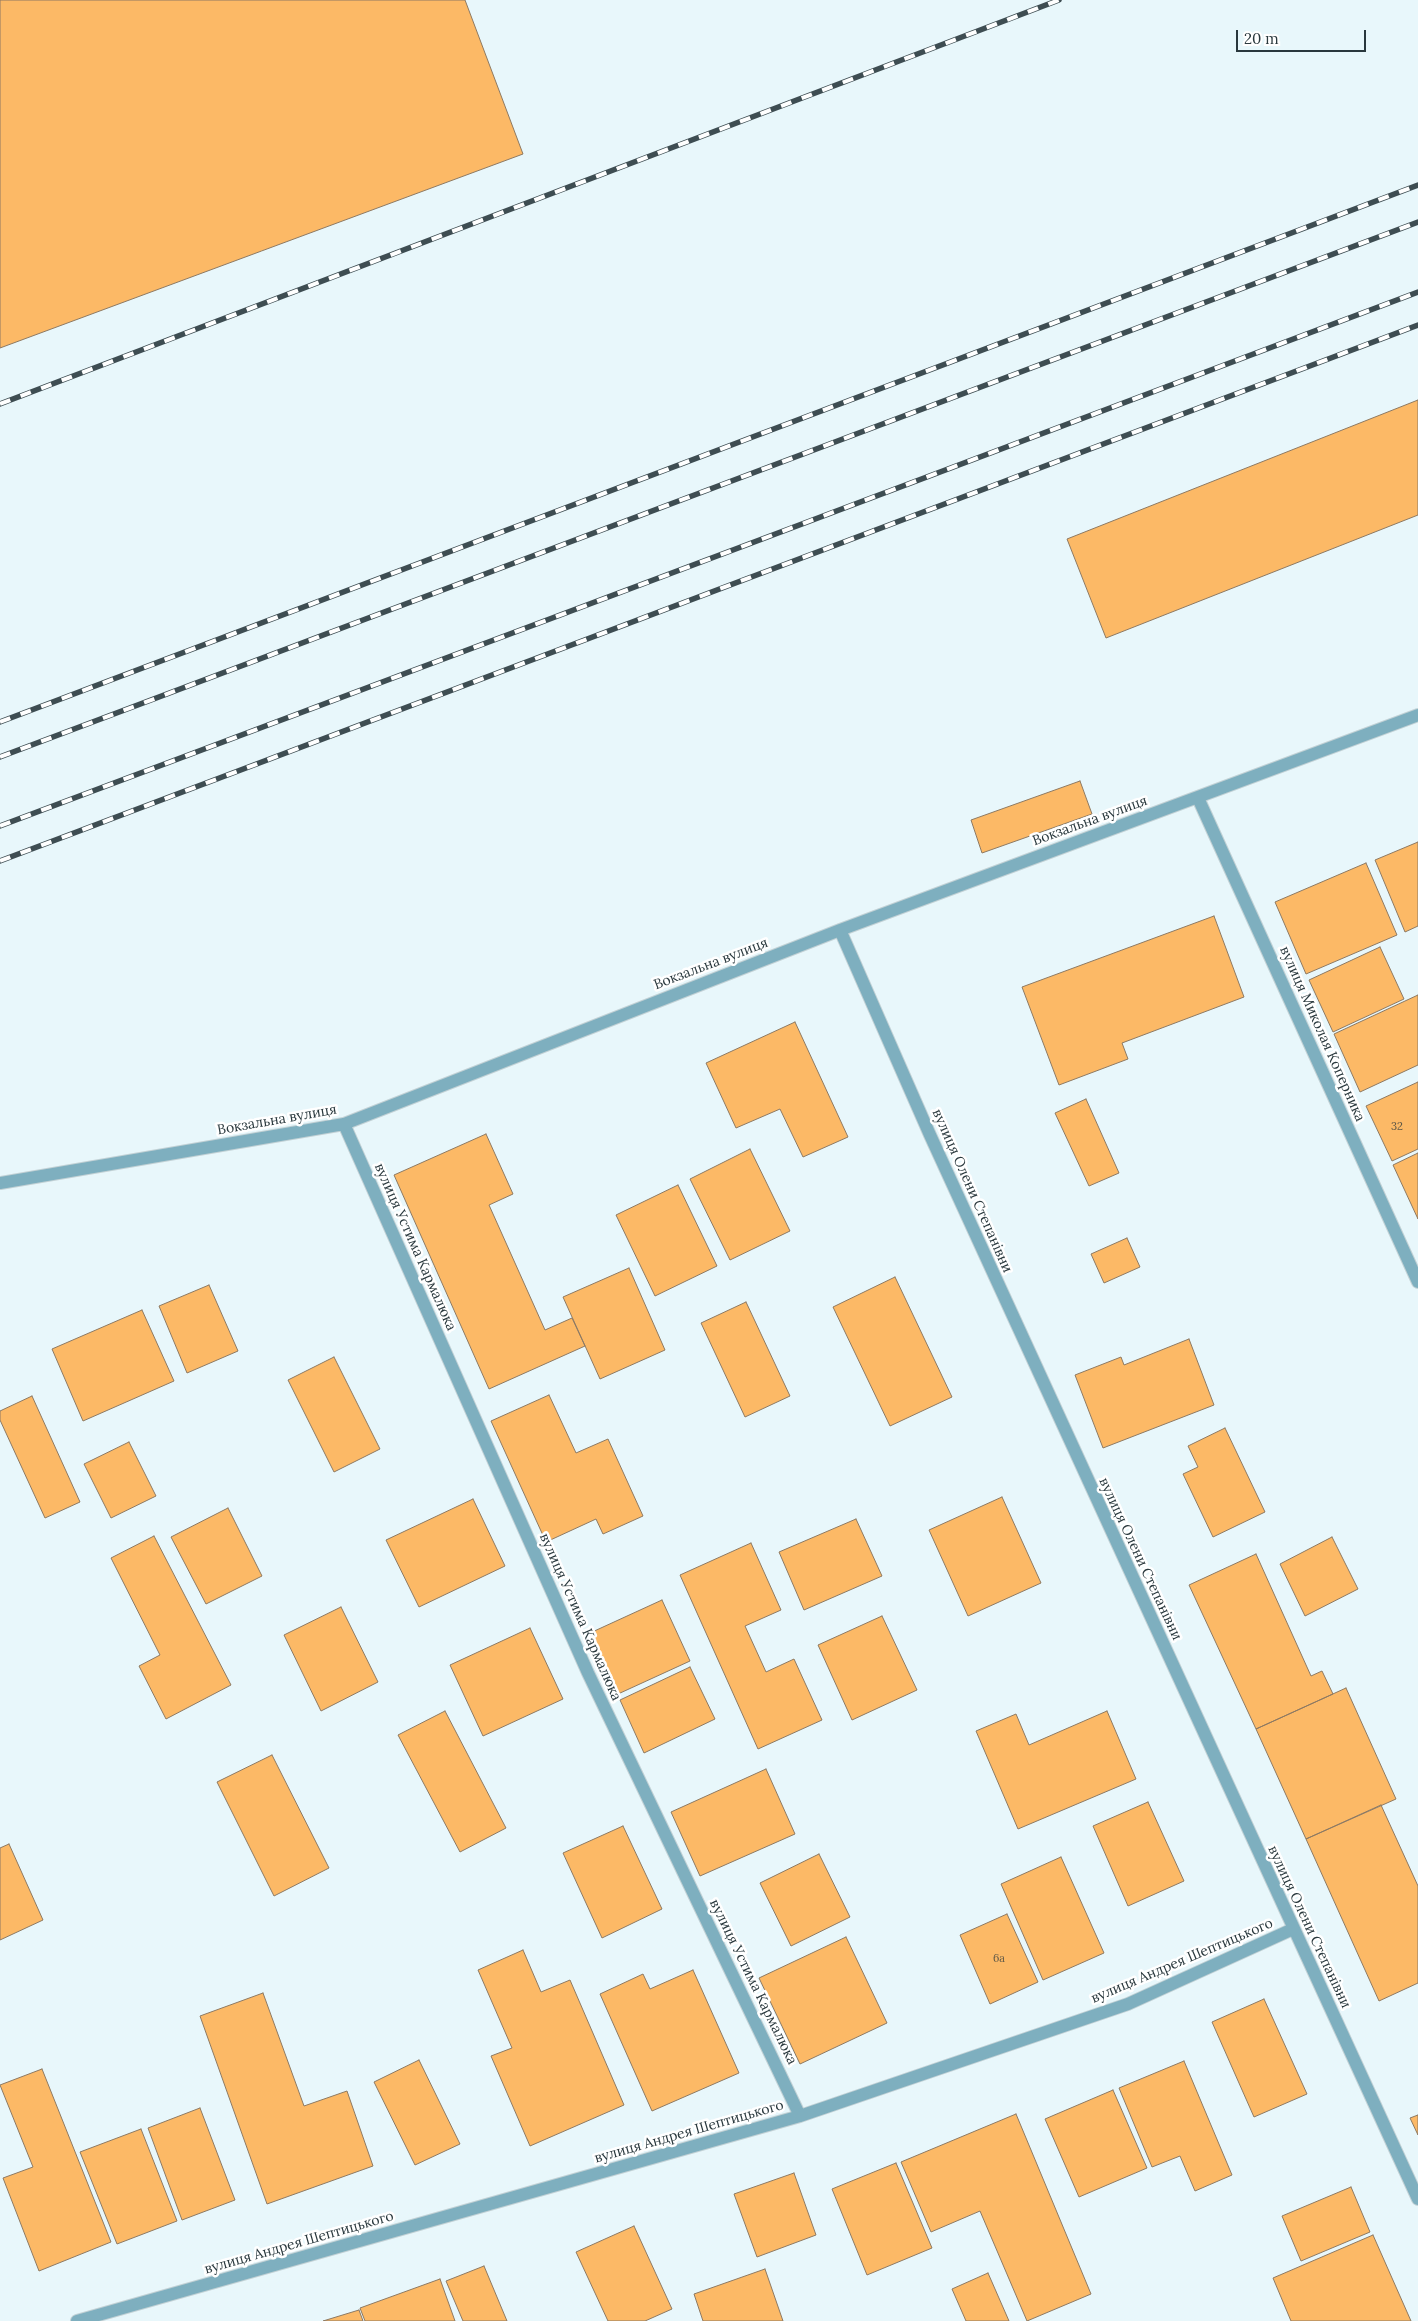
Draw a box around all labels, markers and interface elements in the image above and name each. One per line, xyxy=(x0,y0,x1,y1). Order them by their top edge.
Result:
scale bar xyxy=(1238,20,1368,52)
text: 20 m xyxy=(1244,29,1279,48)
street label: Вокзальна вулиця xyxy=(1030,792,1150,850)
street label: Вокзальна вулиця xyxy=(652,934,770,994)
street label: вулиця Миколая Коперника xyxy=(1276,944,1368,1124)
street label: Вокзальна вулиця xyxy=(216,1101,338,1139)
street label: вулиця Олени Степанівни xyxy=(928,1107,1016,1275)
house number: 32 xyxy=(1391,1120,1403,1134)
street label: вулиця Устима Кармалюка xyxy=(370,1161,460,1333)
street label: вулиця Олени Степанівни xyxy=(1095,1475,1185,1643)
street label: вулиця Устима Кармалюка xyxy=(535,1531,625,1703)
street label: вулиця Олени Степанівни xyxy=(1264,1843,1354,2011)
street label: вулиця Устима Кармалюка xyxy=(706,1897,800,2067)
street label: вулиця Андрея Шептицького xyxy=(1089,1915,1275,2007)
house number: 6а xyxy=(993,1952,1005,1966)
street label: вулиця Андрея Шептицького xyxy=(593,2097,785,2167)
street label: вулиця Андрея Шептицького xyxy=(203,2208,395,2278)

